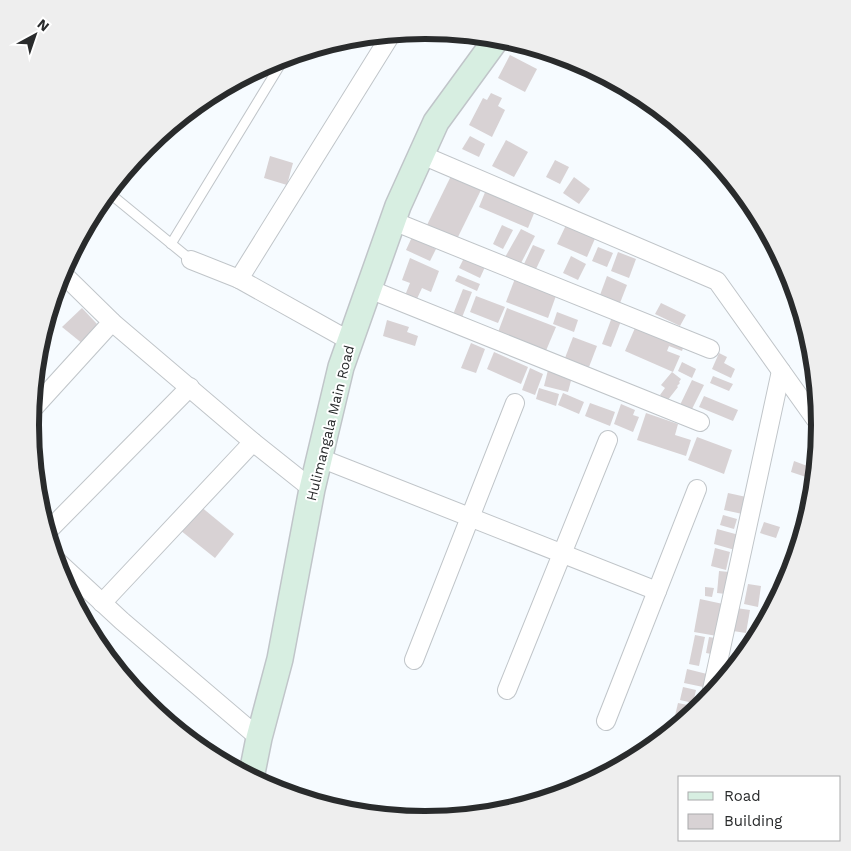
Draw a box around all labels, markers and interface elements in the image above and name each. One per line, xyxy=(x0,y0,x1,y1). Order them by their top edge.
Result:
north arrow xyxy=(10,10,60,60)
text: N xyxy=(34,16,52,35)
street label: Hulimangala Main Road xyxy=(303,343,357,503)
legend xyxy=(678,776,841,841)
text: Road xyxy=(724,787,761,805)
text: Building xyxy=(724,812,782,830)

